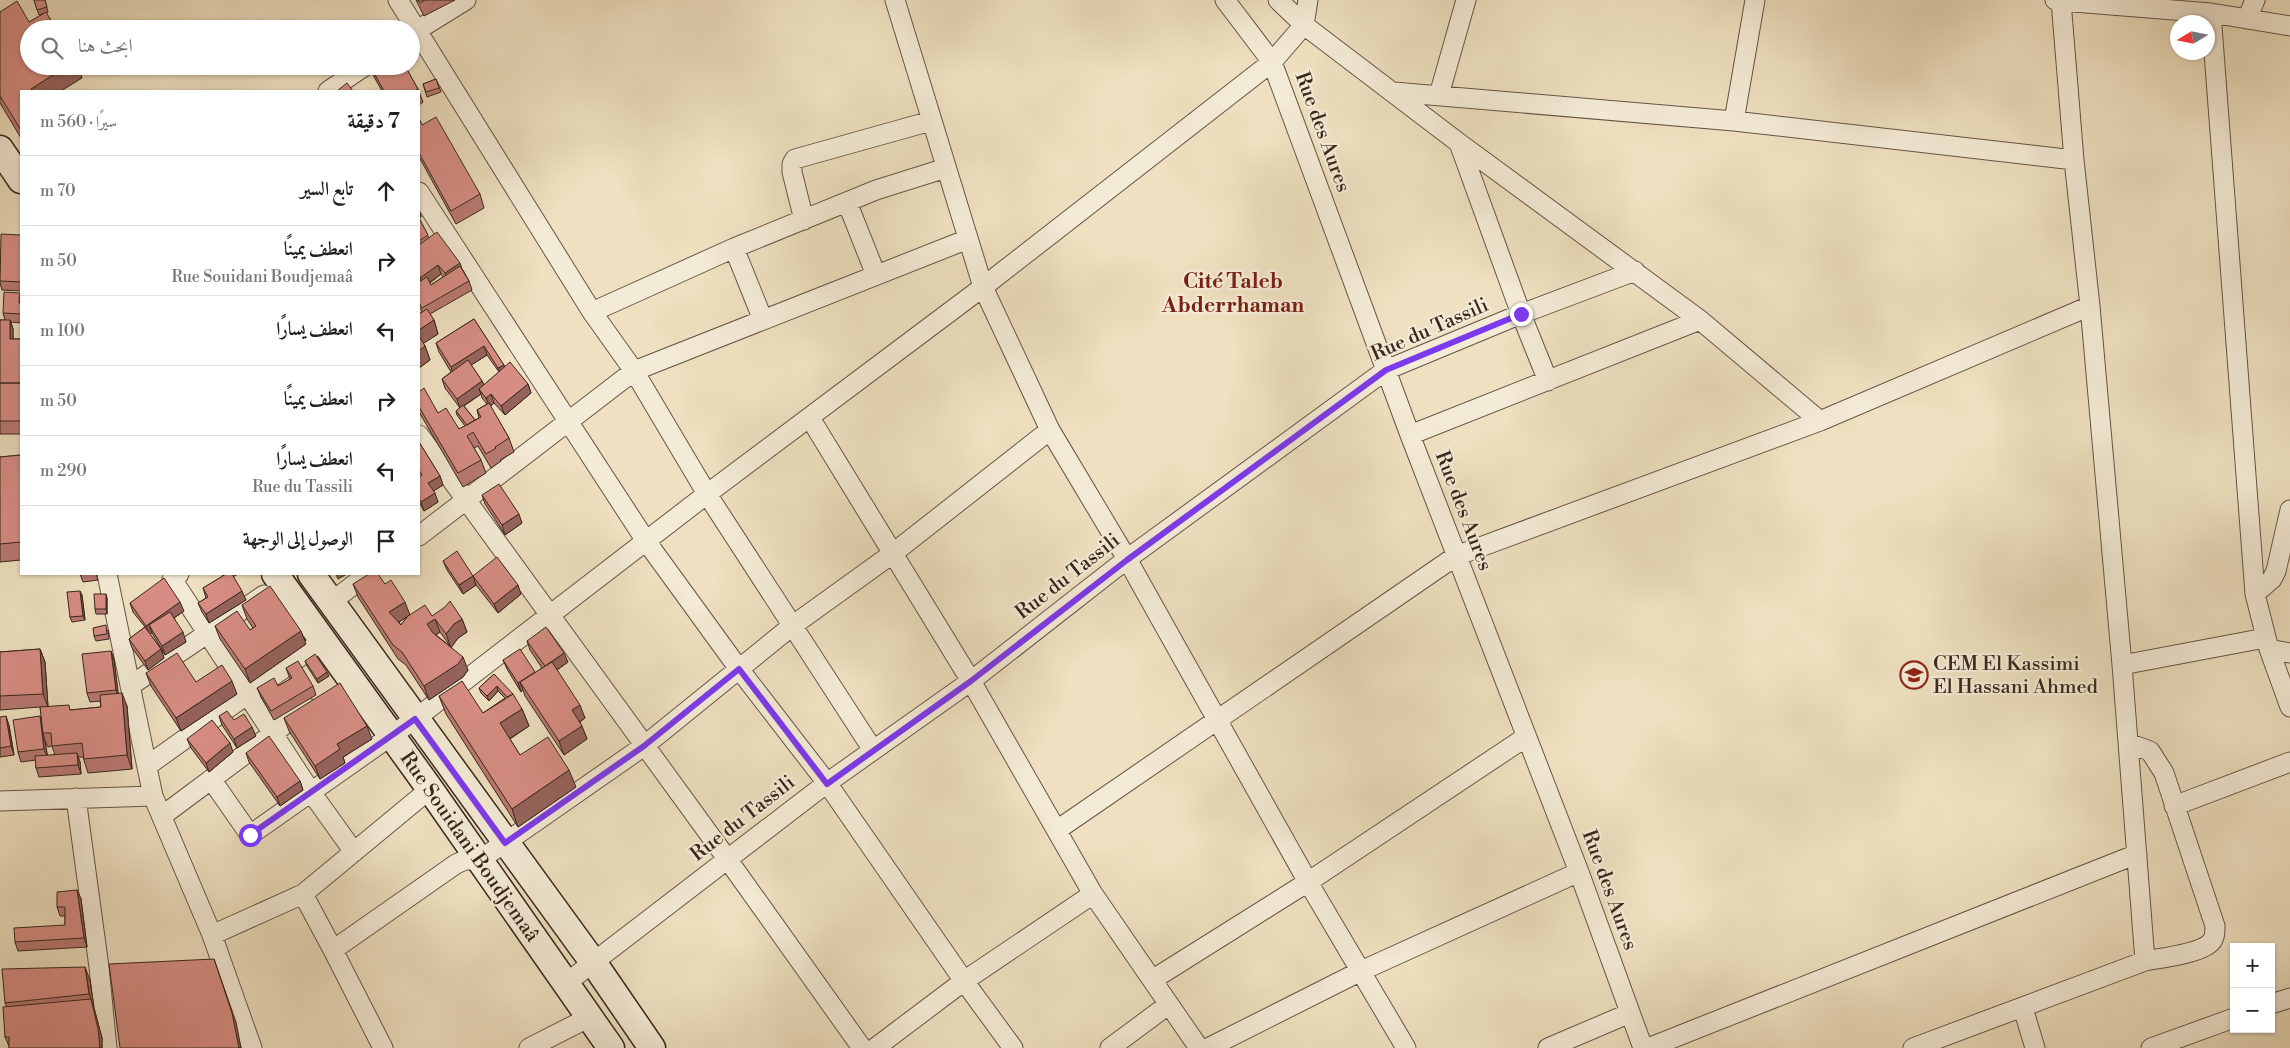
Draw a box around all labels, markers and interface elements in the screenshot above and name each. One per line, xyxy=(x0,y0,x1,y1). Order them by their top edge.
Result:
north arrow xyxy=(2170,15,2215,60)
search box xyxy=(20,20,420,75)
icon: search xyxy=(38,34,66,62)
text: ابحث هنا xyxy=(78,34,133,58)
street label: Rue des Aures xyxy=(1289,68,1355,196)
text: 7 دقيقة xyxy=(348,109,400,135)
text: سيرًا · 560 m xyxy=(40,112,117,132)
text: تابع السير xyxy=(300,177,353,201)
icon: ahead xyxy=(372,177,400,205)
text: 70 m xyxy=(40,181,76,201)
text: انعطف يمينًا xyxy=(284,237,353,261)
icon: right xyxy=(372,247,400,275)
text: 50 m xyxy=(40,251,77,271)
text: Rue Souidani Boudjemaâ xyxy=(172,267,353,287)
district label: Cité Taleb Abderrhaman xyxy=(1161,269,1304,319)
street label: Rue du Tassili xyxy=(1367,293,1493,367)
route end xyxy=(1510,303,1533,326)
text: انعطف يسارًا xyxy=(276,317,353,341)
icon: left xyxy=(372,317,400,345)
text: 100 m xyxy=(40,321,85,341)
text: انعطف يمينًا xyxy=(284,387,353,411)
icon: right xyxy=(372,387,400,415)
text: 50 m xyxy=(40,391,77,411)
text: انعطف يسارًا xyxy=(276,447,353,471)
street label: Rue des Aures xyxy=(1429,448,1497,574)
icon: left xyxy=(372,457,400,485)
text: 290 m xyxy=(40,461,87,481)
text: Rue du Tassili xyxy=(252,477,353,497)
text: الوصول إلى الوجهة xyxy=(243,527,353,551)
icon: arrive xyxy=(372,527,400,555)
street label: Rue du Tassili xyxy=(1011,528,1126,626)
place label: CEM El Kassimi El Hassani Ahmed xyxy=(1933,652,2099,700)
school or university icon: CEM El Kassimi El Hassani Ahmed xyxy=(1899,660,1929,690)
street label: Rue Souidani Boudjemaâ xyxy=(394,747,545,948)
street label: Rue du Tassili xyxy=(686,770,801,868)
route start xyxy=(239,824,262,847)
street label: Rue des Aures xyxy=(1576,826,1642,954)
map controls xyxy=(2230,943,2275,1033)
button: + xyxy=(2230,943,2275,988)
button: − xyxy=(2230,988,2275,1033)

